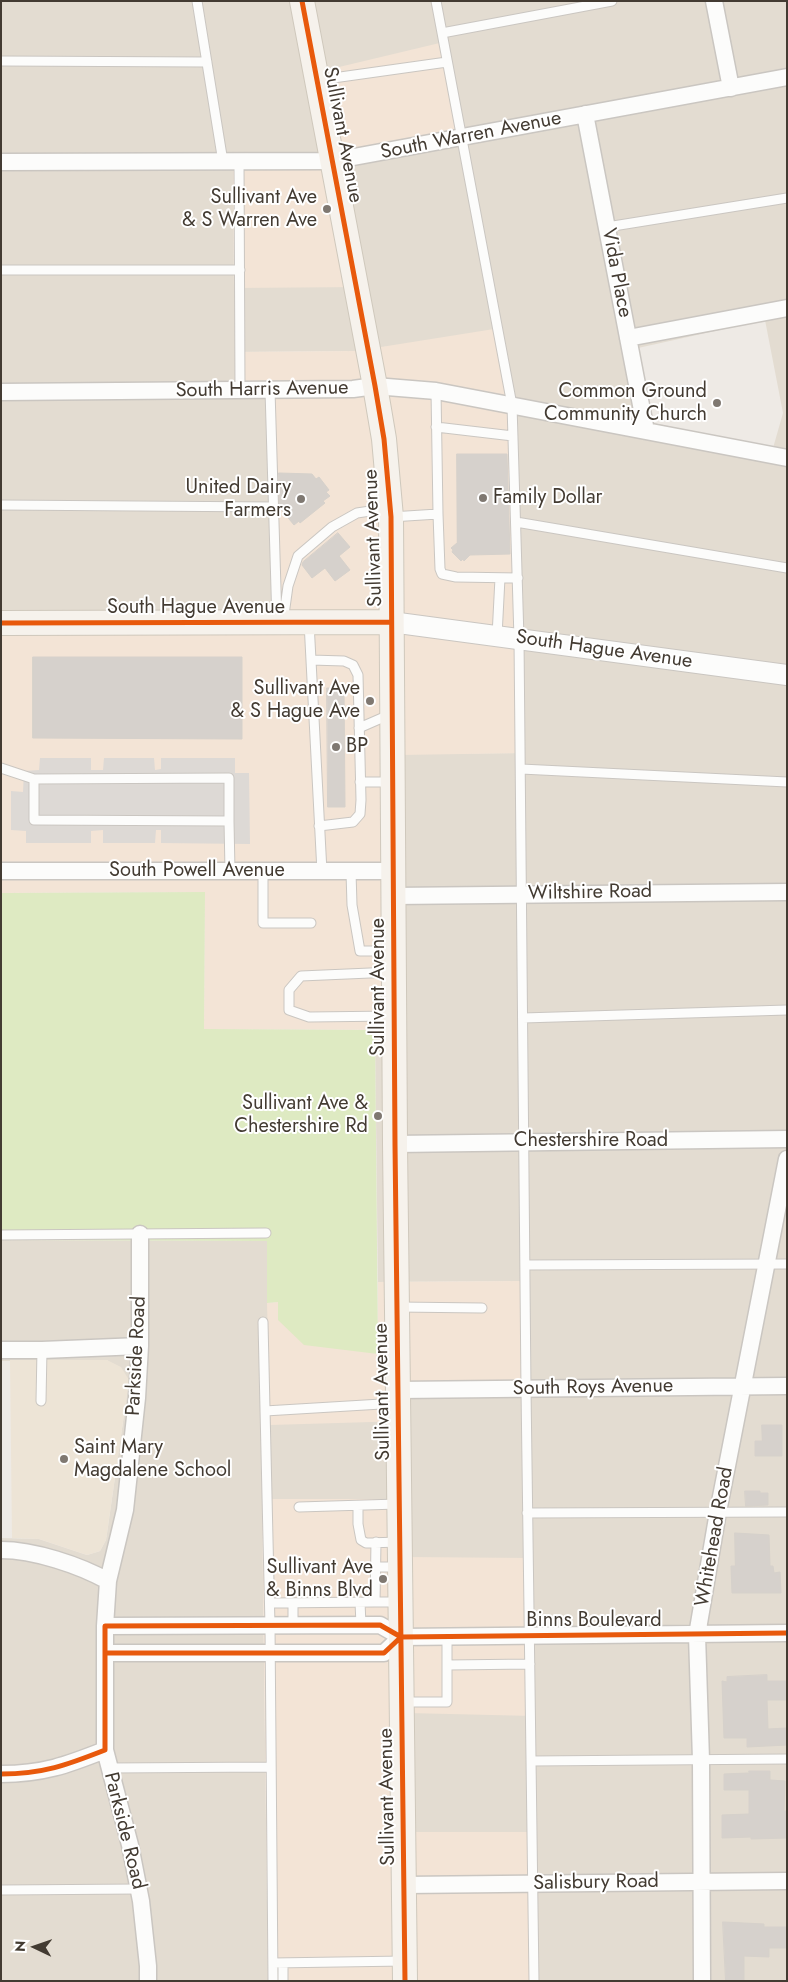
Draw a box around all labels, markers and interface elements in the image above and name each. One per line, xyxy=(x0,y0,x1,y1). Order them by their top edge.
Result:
street label: Sullivant Avenue xyxy=(317,65,367,205)
street label: South Warren Avenue xyxy=(379,107,563,165)
place label: Sullivant Ave & S Warren Ave xyxy=(182,186,317,233)
marker: Sullivant Ave & S Warren Ave xyxy=(321,203,333,215)
street label: Vida Place xyxy=(596,226,636,320)
street label: South Harris Avenue xyxy=(175,376,349,404)
place label: Common Ground Community Church xyxy=(544,380,707,427)
marker: Common Ground Community Church xyxy=(711,397,723,409)
street label: Sullivant Avenue xyxy=(360,469,388,607)
place label: United Dairy Farmers xyxy=(186,476,291,523)
place label: Family Dollar xyxy=(493,486,602,510)
marker: Family Dollar xyxy=(477,492,489,504)
marker: United Dairy Farmers xyxy=(295,493,307,505)
street label: South Hague Avenue xyxy=(107,596,285,620)
street label: South Hague Avenue xyxy=(514,626,694,674)
place label: Sullivant Ave & S Hague Ave xyxy=(230,677,360,724)
marker: Sullivant Ave & S Hague Ave xyxy=(364,695,376,707)
place label: BP xyxy=(346,735,368,759)
marker: BP xyxy=(330,741,342,753)
street label: South Powell Avenue xyxy=(109,859,285,883)
street label: Wiltshire Road xyxy=(528,880,652,906)
street label: Sullivant Avenue xyxy=(367,918,391,1056)
place label: Sullivant Ave & Chestershire Rd xyxy=(234,1092,368,1139)
marker: Sullivant Ave & Chestershire Rd xyxy=(372,1110,384,1122)
street label: Chestershire Road xyxy=(514,1129,668,1153)
street label: Parkside Road xyxy=(122,1296,152,1416)
street label: Sullivant Avenue xyxy=(370,1323,396,1461)
street label: South Roys Avenue xyxy=(512,1375,674,1401)
place label: Saint Mary Magdalene School xyxy=(74,1436,231,1483)
marker: Saint Mary Magdalene School xyxy=(58,1453,70,1465)
street label: Whitehead Road xyxy=(691,1465,739,1609)
place label: Sullivant Ave & Binns Blvd xyxy=(266,1556,373,1603)
marker: Sullivant Ave & Binns Blvd xyxy=(377,1573,389,1585)
street label: Binns Boulevard xyxy=(526,1609,662,1633)
street label: Sullivant Avenue xyxy=(375,1728,401,1866)
street label: Parkside Road xyxy=(98,1770,150,1892)
street label: Salisbury Road xyxy=(533,1870,659,1896)
north arrow xyxy=(10,1922,60,1972)
text: N xyxy=(10,1940,30,1952)

